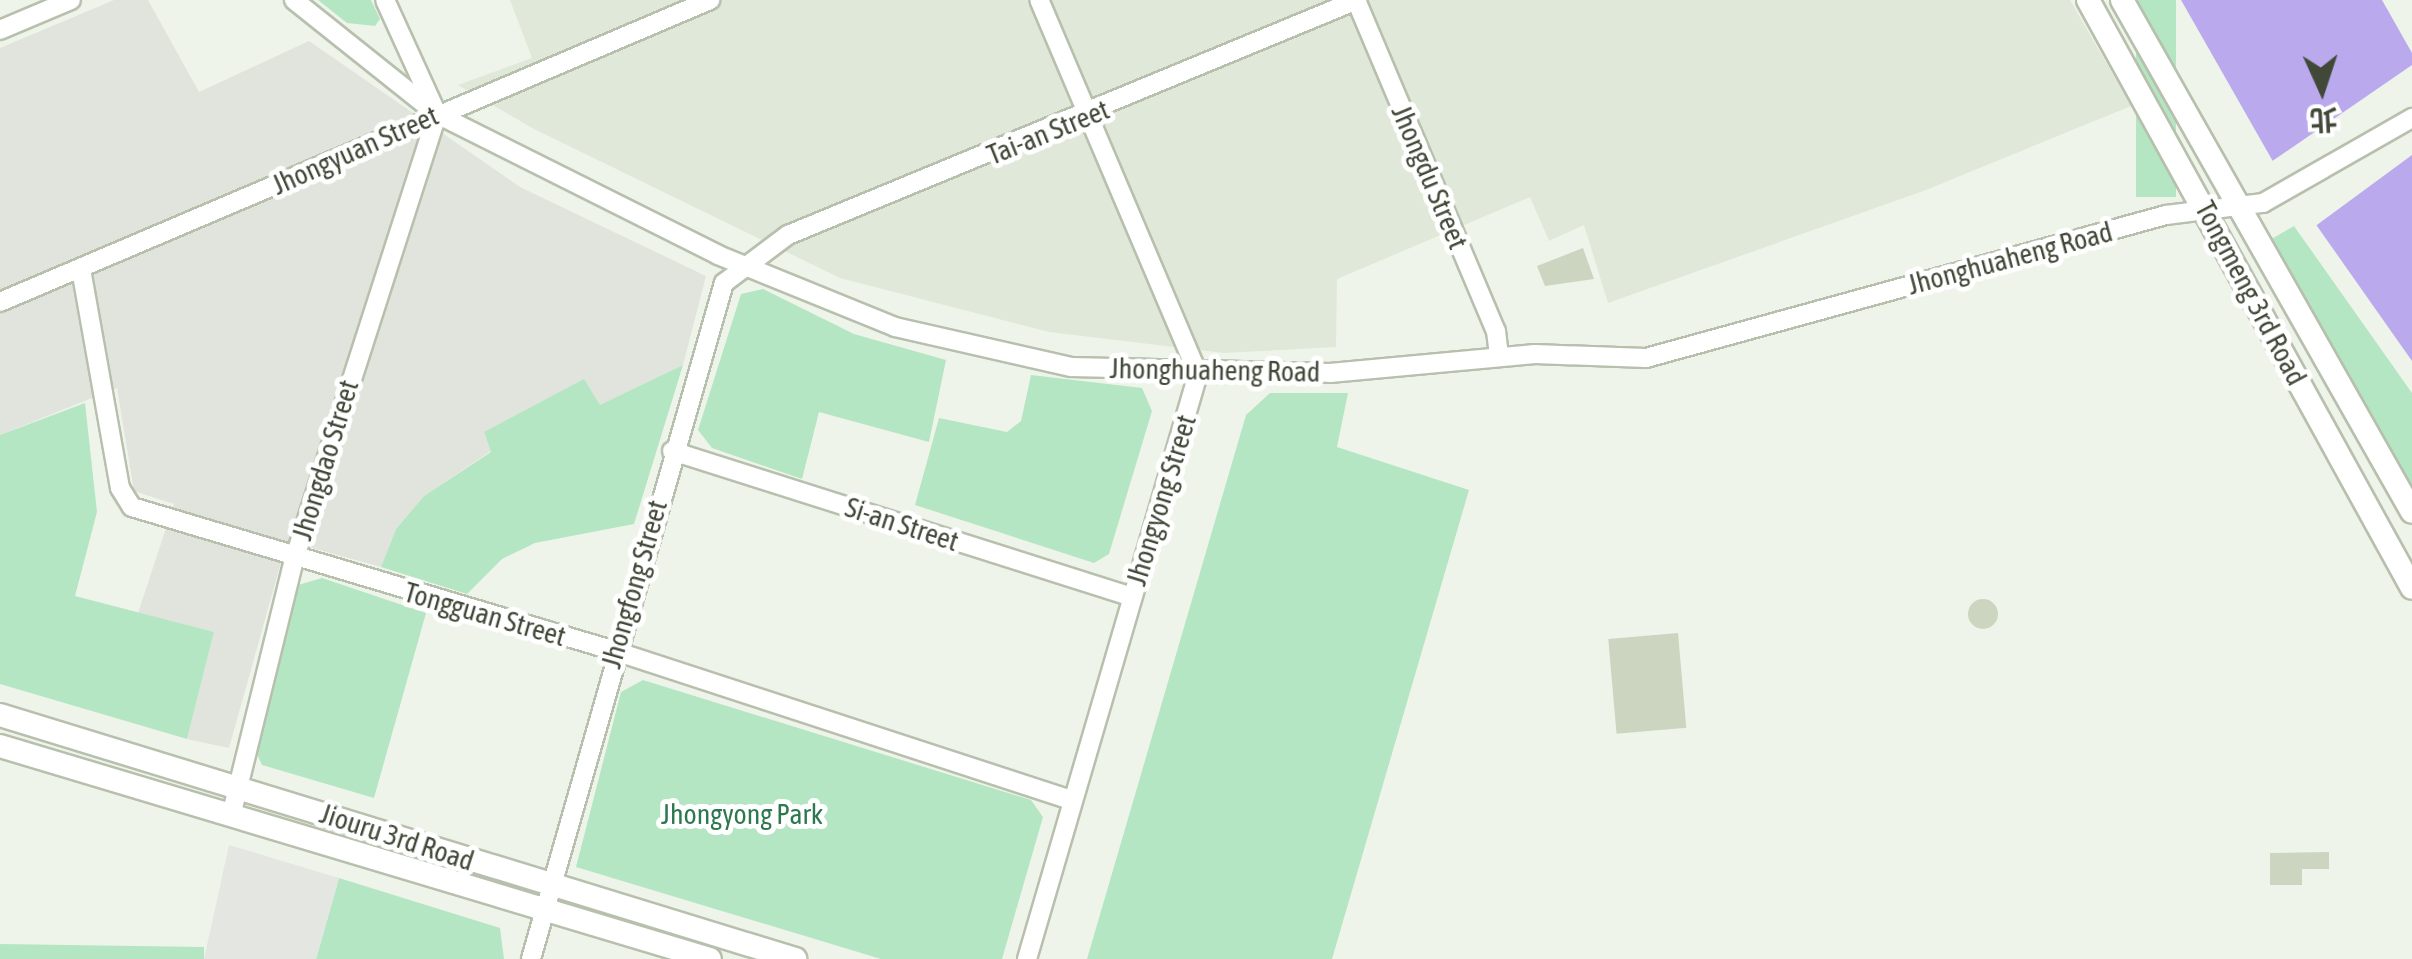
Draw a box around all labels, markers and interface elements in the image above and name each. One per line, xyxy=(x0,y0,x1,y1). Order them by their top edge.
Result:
north arrow xyxy=(2272,40,2372,140)
street label: Tai-an Street xyxy=(982,92,1114,172)
street label: Jhongyuan Street xyxy=(267,98,443,202)
street label: Jhongdu Street xyxy=(1385,100,1475,254)
text: 北 xyxy=(2309,103,2338,137)
street label: Tongmeng 3rd Road xyxy=(2188,195,2314,391)
street label: Jhonghuaheng Road xyxy=(1904,215,2116,301)
street label: Jhonghuaheng Road xyxy=(1109,351,1321,389)
street label: Jhongdao Street xyxy=(285,376,365,544)
street label: Jhongyong Street xyxy=(1119,411,1203,589)
street label: Si-an Street xyxy=(841,490,963,558)
street label: Jhongfong Street xyxy=(594,496,674,672)
street label: Tongguan Street xyxy=(400,575,570,653)
street label: Jiouru 3rd Road xyxy=(316,796,478,878)
park label: Jhongyong Park xyxy=(661,797,823,831)

